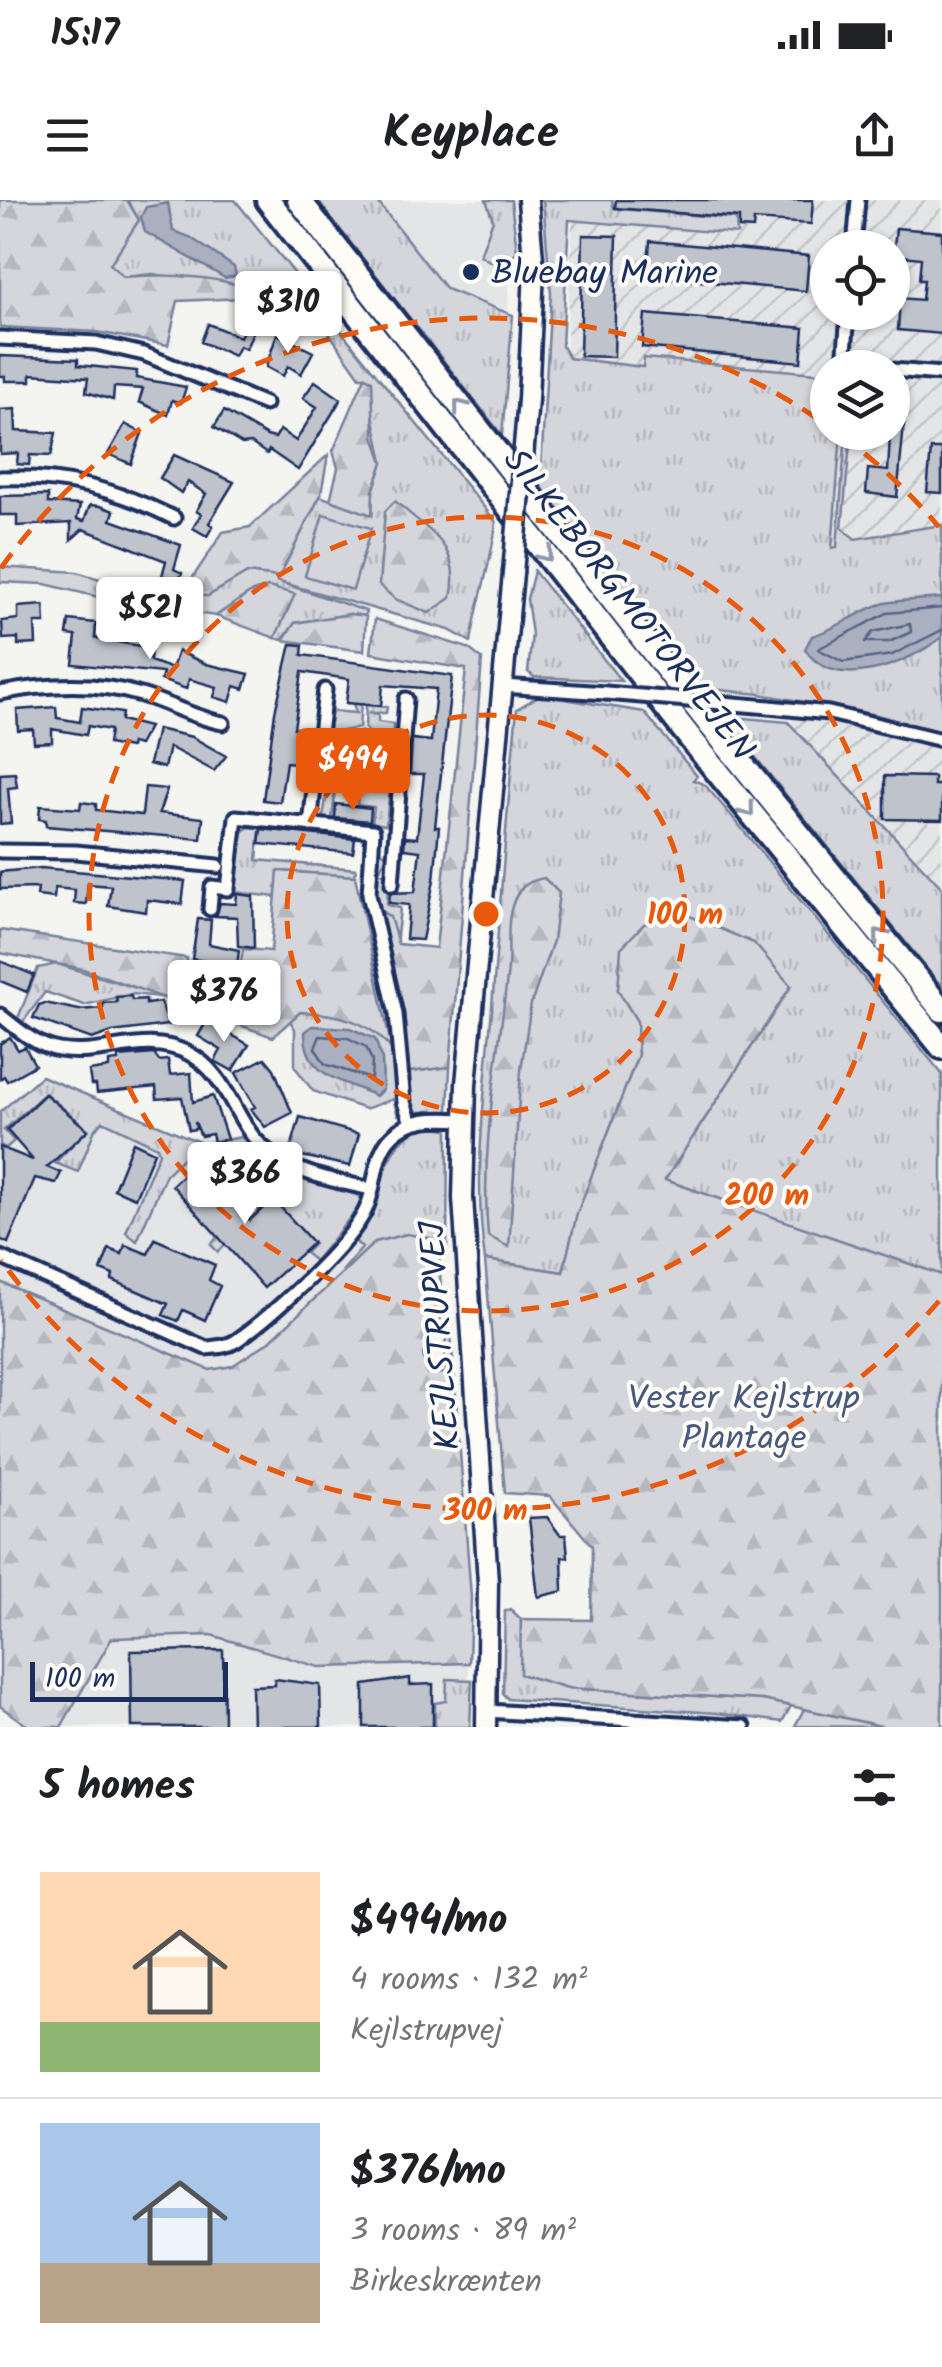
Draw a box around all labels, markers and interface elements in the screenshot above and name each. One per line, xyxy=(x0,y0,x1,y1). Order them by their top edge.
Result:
text: 15:17 xyxy=(50,5,119,65)
text: Keyplace xyxy=(383,99,559,171)
icon: menu xyxy=(40,108,95,163)
icon: share xyxy=(847,108,902,163)
map controls xyxy=(810,230,910,450)
button: locate xyxy=(810,230,910,330)
place label: Bluebay Marine xyxy=(491,247,718,303)
marker: Bluebay Marine xyxy=(460,261,482,283)
pin: $310 xyxy=(229,271,347,356)
text: $310 xyxy=(257,278,319,329)
button: layers xyxy=(810,350,910,450)
one-way arrow xyxy=(454,400,472,418)
street label: SILKEBORGMOTORVEJEN xyxy=(487,437,768,775)
one-way arrow xyxy=(534,544,552,562)
pin: $521 xyxy=(91,577,209,662)
text: $521 xyxy=(118,584,182,635)
pin: $494 xyxy=(294,728,412,813)
text: $494 xyxy=(318,735,388,786)
one-way arrow xyxy=(736,798,754,816)
text: 100 m xyxy=(647,892,723,940)
centre of rings xyxy=(468,896,504,932)
one-way arrow xyxy=(874,928,892,946)
pin: $376 xyxy=(165,960,283,1045)
text: $376 xyxy=(190,967,258,1018)
pin: $366 xyxy=(186,1142,304,1227)
text: $366 xyxy=(209,1149,281,1200)
text: 200 m xyxy=(725,1173,809,1221)
street label: KEJLSTRUPVEJ xyxy=(406,1218,478,1452)
park label: Vester Kejlstrup Plantage xyxy=(628,1372,860,1468)
text: 300 m xyxy=(443,1488,528,1536)
scale bar xyxy=(30,1657,228,1702)
text: 100 m xyxy=(45,1657,115,1702)
text: 5 homes xyxy=(40,1754,195,1821)
icon: filters xyxy=(847,1760,902,1815)
text: $494/mo xyxy=(350,1888,507,1955)
icon: home xyxy=(120,1912,240,2032)
text: 4 rooms · 132 m² xyxy=(350,1955,587,2006)
text: Kejlstrupvej xyxy=(350,2006,503,2057)
text: $376/mo xyxy=(350,2139,506,2206)
icon: home xyxy=(120,2163,240,2283)
text: 3 rooms · 89 m² xyxy=(350,2206,576,2257)
text: Birkeskrænten xyxy=(350,2257,542,2308)

